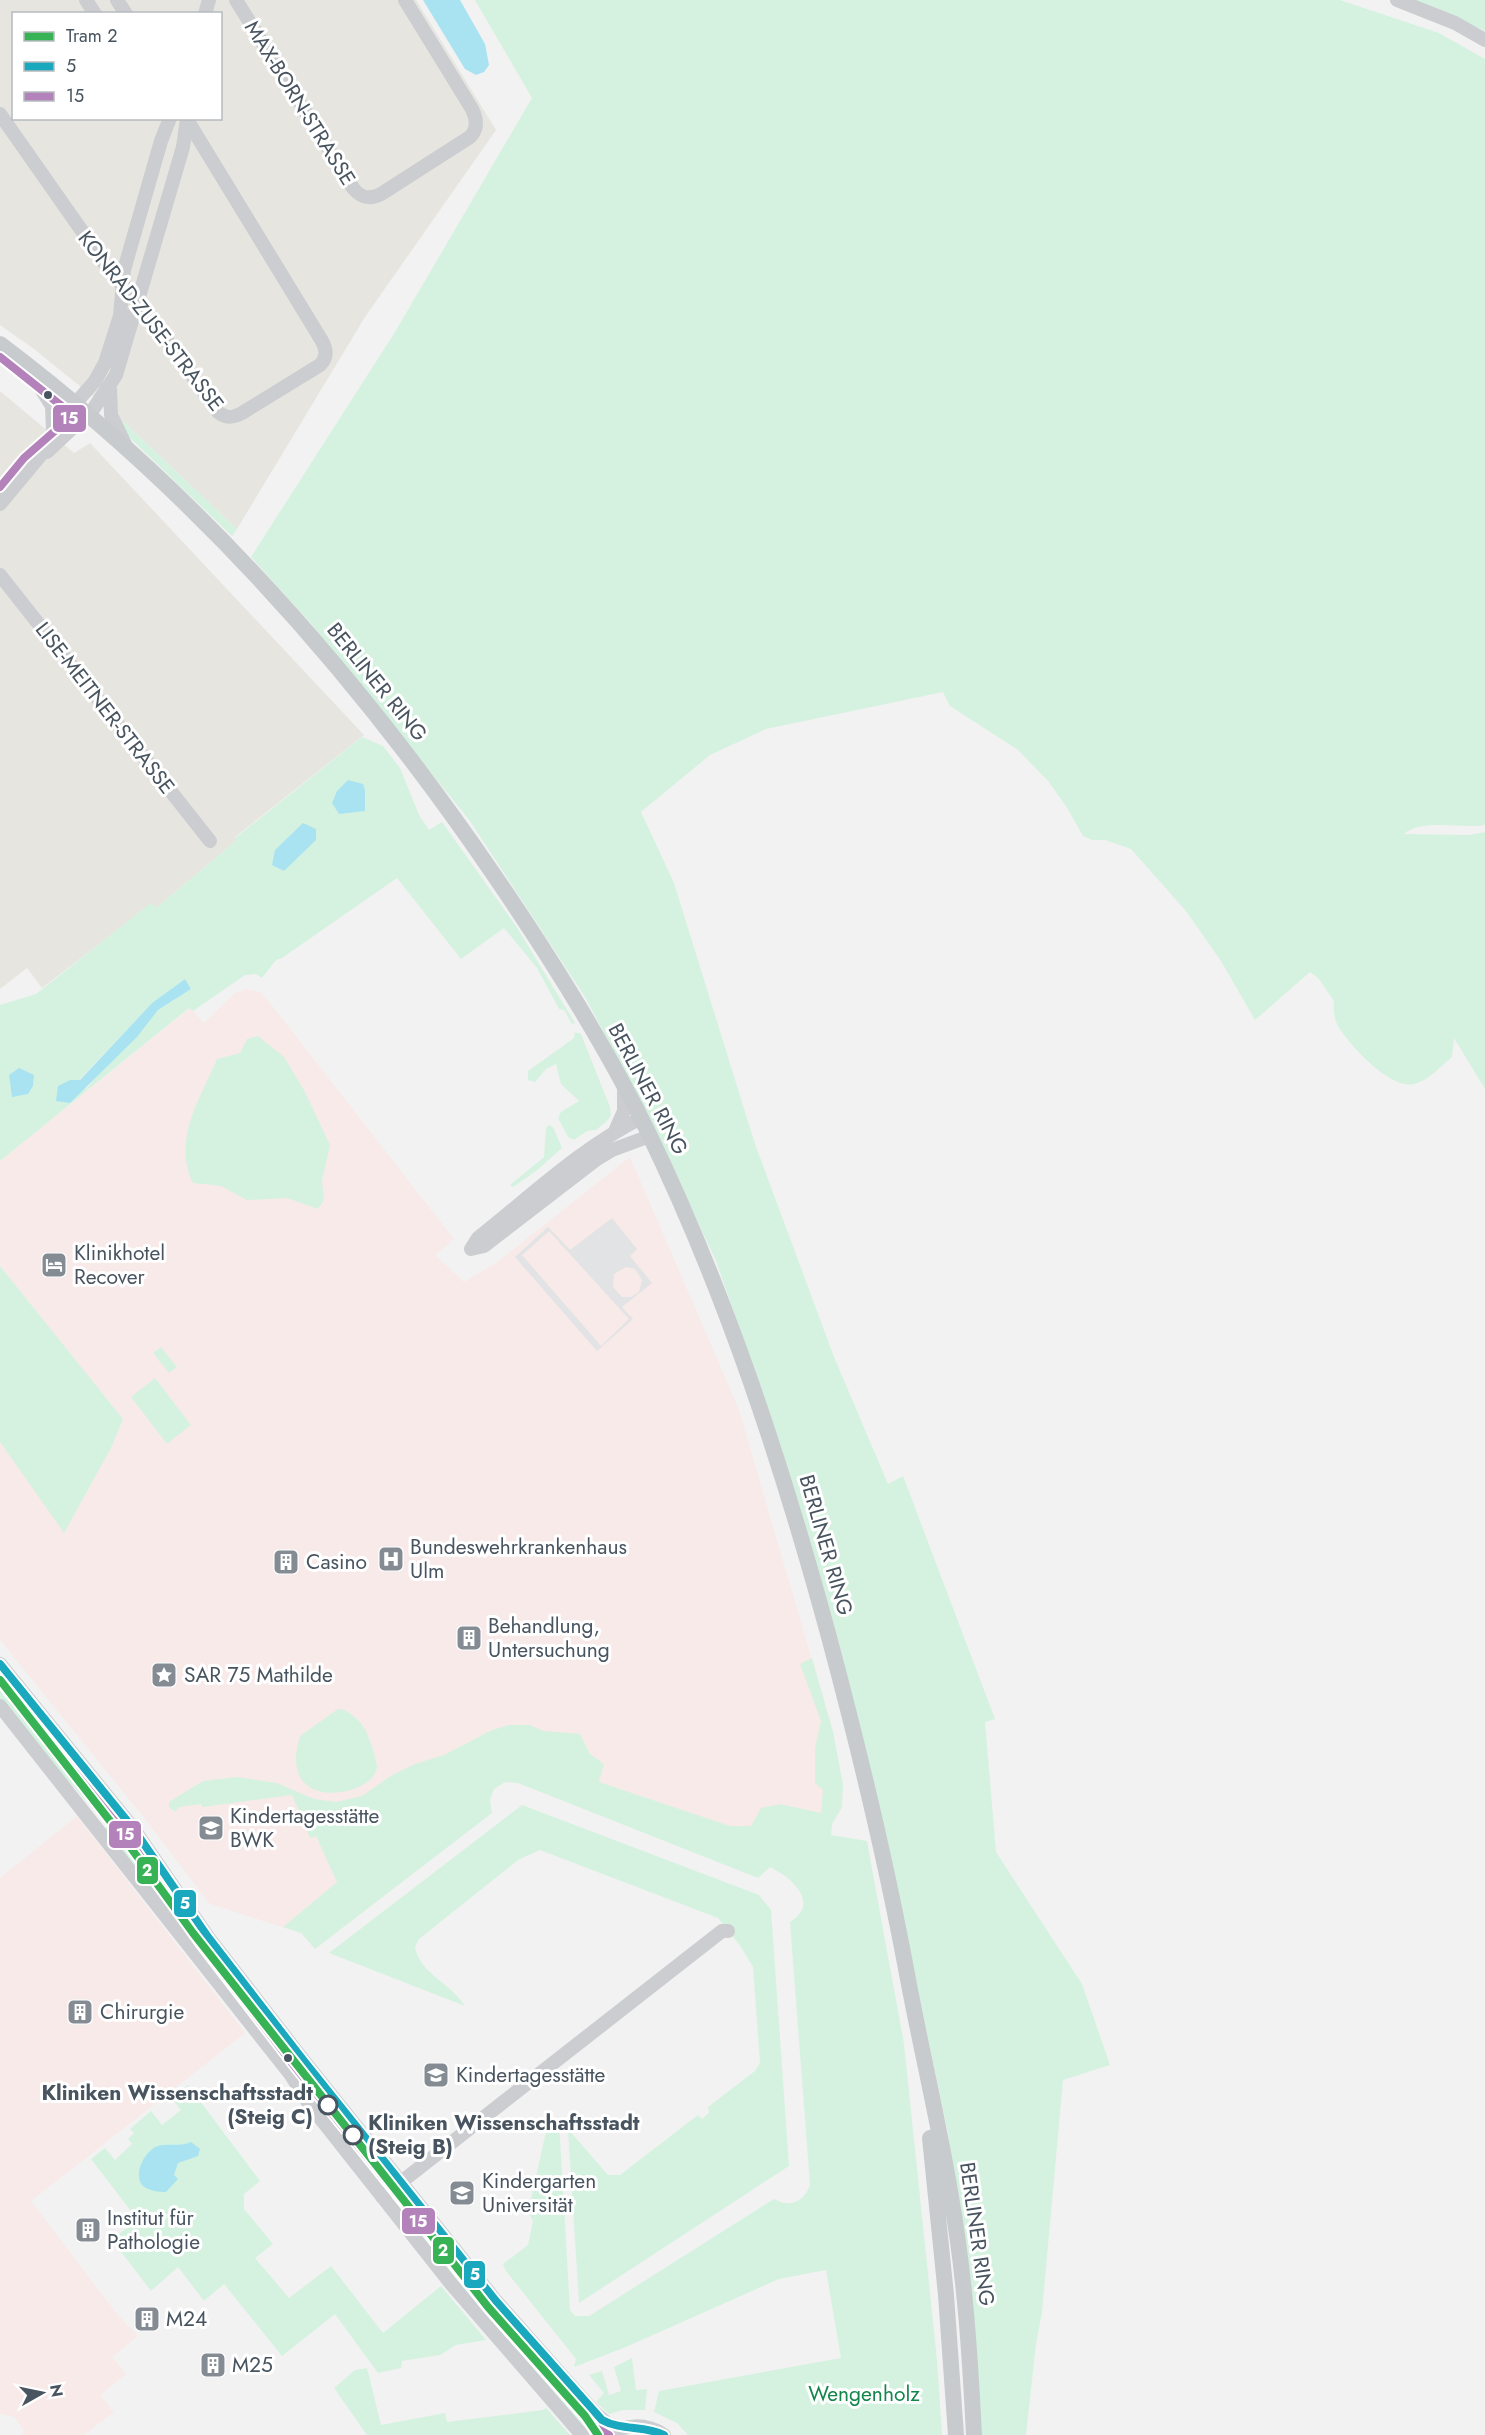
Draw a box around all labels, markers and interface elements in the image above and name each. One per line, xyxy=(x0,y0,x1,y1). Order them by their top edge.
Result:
legend xyxy=(12,12,222,120)
street label: MAX-BORN-STRASSE xyxy=(237,15,363,191)
text: Tram 2 xyxy=(66,23,117,49)
text: 5 xyxy=(66,53,76,79)
text: 15 xyxy=(66,83,84,109)
street label: KONRAD-ZUSE-STRASSE xyxy=(71,224,231,418)
unlabelled marker xyxy=(42,389,54,401)
line badge: 15 xyxy=(52,404,87,433)
text: 15 xyxy=(60,407,78,430)
street label: LISE-MEITNER-STRASSE xyxy=(28,616,182,800)
street label: BERLINER RING xyxy=(320,616,434,748)
street label: BERLINER RING xyxy=(601,1018,695,1160)
place label: Klinikhotel Recover xyxy=(74,1238,165,1292)
hotel icon: Klinikhotel Recover xyxy=(39,1250,69,1280)
street label: BERLINER RING xyxy=(792,1471,860,1619)
place label: Bundeswehrkrankenhaus Ulm xyxy=(410,1532,627,1586)
hospital icon: Bundeswehrkrankenhaus Ulm xyxy=(376,1544,406,1574)
building icon: Casino xyxy=(271,1547,301,1577)
place label: Casino xyxy=(306,1547,367,1577)
place label: Behandlung, Untersuchung xyxy=(488,1611,610,1665)
building icon: Behandlung, Untersuchung xyxy=(454,1623,484,1653)
place icon: SAR 75 Mathilde xyxy=(149,1660,179,1690)
place label: SAR 75 Mathilde xyxy=(184,1660,333,1690)
place label: Kindertagesstätte BWK xyxy=(230,1801,379,1855)
school or university icon: Kindertagesstätte BWK xyxy=(196,1813,226,1843)
line badge: 15 xyxy=(108,1820,142,1849)
text: 15 xyxy=(116,1823,134,1846)
line badge: 2 xyxy=(136,1856,159,1885)
text: 2 xyxy=(142,1859,152,1882)
line badge: 5 xyxy=(173,1889,197,1918)
text: 5 xyxy=(180,1892,190,1915)
building icon: Chirurgie xyxy=(65,1997,95,2027)
place label: Chirurgie xyxy=(100,1997,184,2027)
unlabelled marker xyxy=(282,2052,294,2064)
school or university icon: Kindertagesstätte xyxy=(421,2060,451,2090)
place label: Kindertagesstätte xyxy=(456,2060,605,2090)
place label: Kliniken Wissenschaftsstadt (Steig C) xyxy=(41,2078,313,2132)
marker: Kliniken Wissenschaftsstadt (Steig C) xyxy=(318,2095,338,2115)
place label: Kliniken Wissenschaftsstadt (Steig B) xyxy=(368,2108,640,2162)
marker: Kliniken Wissenschaftsstadt (Steig B) xyxy=(343,2125,363,2145)
street label: BERLINER RING xyxy=(952,2160,1002,2308)
place label: Kindergarten Universität xyxy=(482,2166,596,2220)
school or university icon: Kindergarten Universität xyxy=(447,2178,477,2208)
place label: Institut für Pathologie xyxy=(107,2203,200,2257)
line badge: 15 xyxy=(401,2207,436,2235)
text: 15 xyxy=(409,2210,427,2233)
building icon: Institut für Pathologie xyxy=(73,2215,103,2245)
line badge: 2 xyxy=(432,2236,455,2265)
text: 2 xyxy=(438,2239,448,2262)
line badge: 5 xyxy=(463,2260,486,2289)
text: 5 xyxy=(470,2263,480,2286)
building icon: M24 xyxy=(132,2304,162,2334)
place label: M24 xyxy=(166,2304,207,2334)
building icon: M25 xyxy=(198,2350,228,2380)
place label: M25 xyxy=(232,2350,273,2380)
north arrow xyxy=(12,2363,72,2423)
park label: Wengenholz xyxy=(808,2379,920,2409)
text: N xyxy=(44,2383,69,2399)

